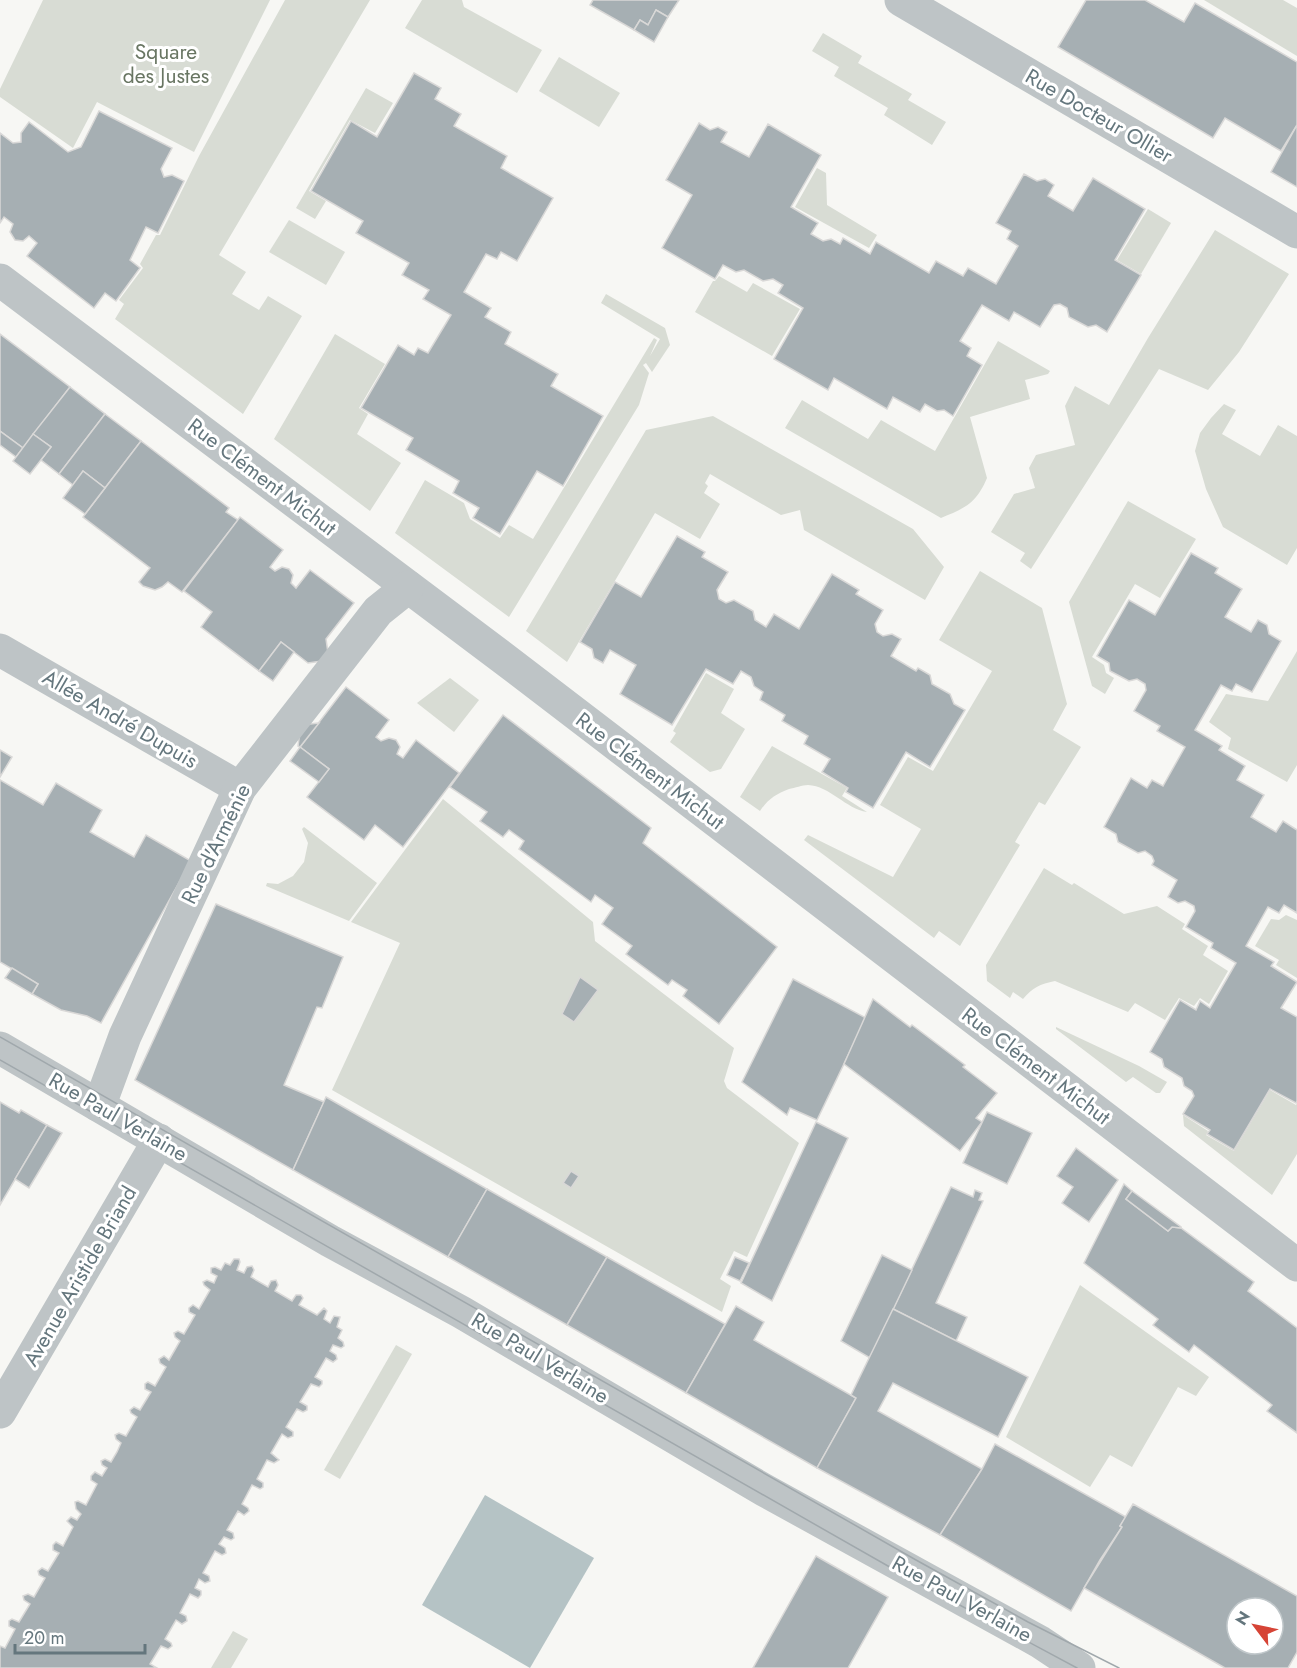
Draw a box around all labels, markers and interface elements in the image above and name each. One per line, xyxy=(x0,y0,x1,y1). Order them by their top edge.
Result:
park label: Square des Justes xyxy=(123,37,209,91)
street label: Rue Docteur Ollier xyxy=(1020,62,1179,171)
street label: Rue Clément Michut xyxy=(181,411,343,543)
street label: Allée André Dupuis xyxy=(37,662,203,776)
street label: Rue Clément Michut xyxy=(569,705,731,837)
street label: Rue d'Arménie xyxy=(174,779,258,909)
street label: Rue Clément Michut xyxy=(955,1000,1117,1132)
street label: Rue Paul Verlaine xyxy=(43,1065,193,1169)
street label: Avenue Aristide Briand xyxy=(16,1180,144,1372)
street label: Rue Paul Verlaine xyxy=(466,1305,615,1411)
street label: Rue Paul Verlaine xyxy=(887,1548,1037,1650)
north arrow xyxy=(1225,1596,1285,1656)
text: N xyxy=(1230,1607,1256,1630)
scale bar xyxy=(15,1617,146,1655)
text: 20 m xyxy=(24,1625,64,1651)

